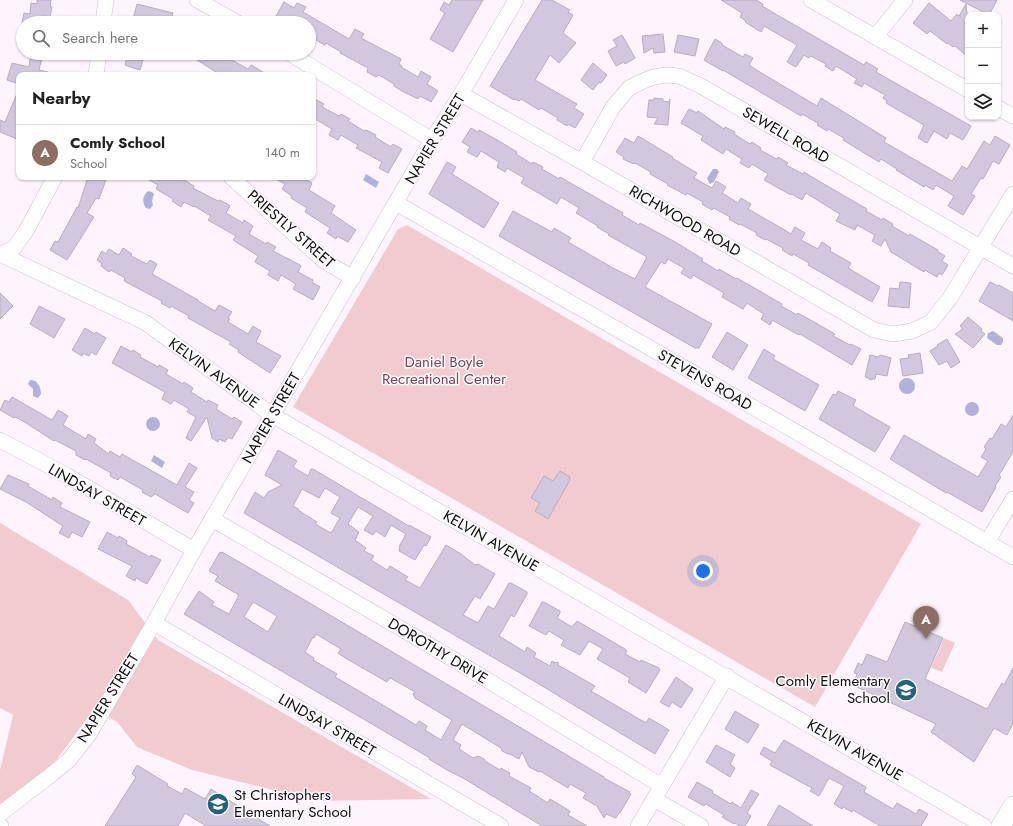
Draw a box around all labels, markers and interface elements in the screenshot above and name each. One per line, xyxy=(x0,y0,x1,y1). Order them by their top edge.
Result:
map controls xyxy=(965,12,1001,120)
button: + xyxy=(965,12,1001,48)
search box xyxy=(16,16,316,60)
icon: search xyxy=(30,27,52,49)
text: Search here xyxy=(62,27,138,49)
button: − xyxy=(965,48,1001,84)
button: layers xyxy=(965,84,1001,120)
text: Nearby xyxy=(32,86,90,110)
street label: NAPIER STREET xyxy=(399,90,471,188)
street label: SEWELL ROAD xyxy=(738,101,834,169)
text: Comly School xyxy=(70,132,165,154)
text: A xyxy=(40,143,50,162)
text: 140 m xyxy=(265,143,300,162)
text: School xyxy=(70,154,107,173)
street label: RICHWOOD ROAD xyxy=(625,180,745,262)
street label: PRIESTLY STREET xyxy=(242,185,340,273)
street label: KELVIN AVENUE xyxy=(164,333,264,413)
street label: STEVENS ROAD xyxy=(654,344,756,416)
park label: Daniel Boyle Recreational Center xyxy=(382,351,507,390)
street label: NAPIER STREET xyxy=(236,368,306,468)
street label: LINDSAY STREET xyxy=(44,458,150,532)
street label: KELVIN AVENUE xyxy=(439,505,543,577)
your location xyxy=(693,561,713,581)
pin: A xyxy=(913,606,939,639)
street label: DOROTHY DRIVE xyxy=(384,612,492,690)
street label: NAPIER STREET xyxy=(72,649,144,747)
place label: Comly Elementary School xyxy=(776,670,890,709)
school or university icon: Comly Elementary School xyxy=(893,677,919,703)
street label: LINDSAY STREET xyxy=(274,688,380,762)
street label: KELVIN AVENUE xyxy=(803,714,907,786)
place label: St Christophers Elementary School xyxy=(234,784,351,823)
school or university icon: St Christophers Elementary School xyxy=(205,791,231,817)

